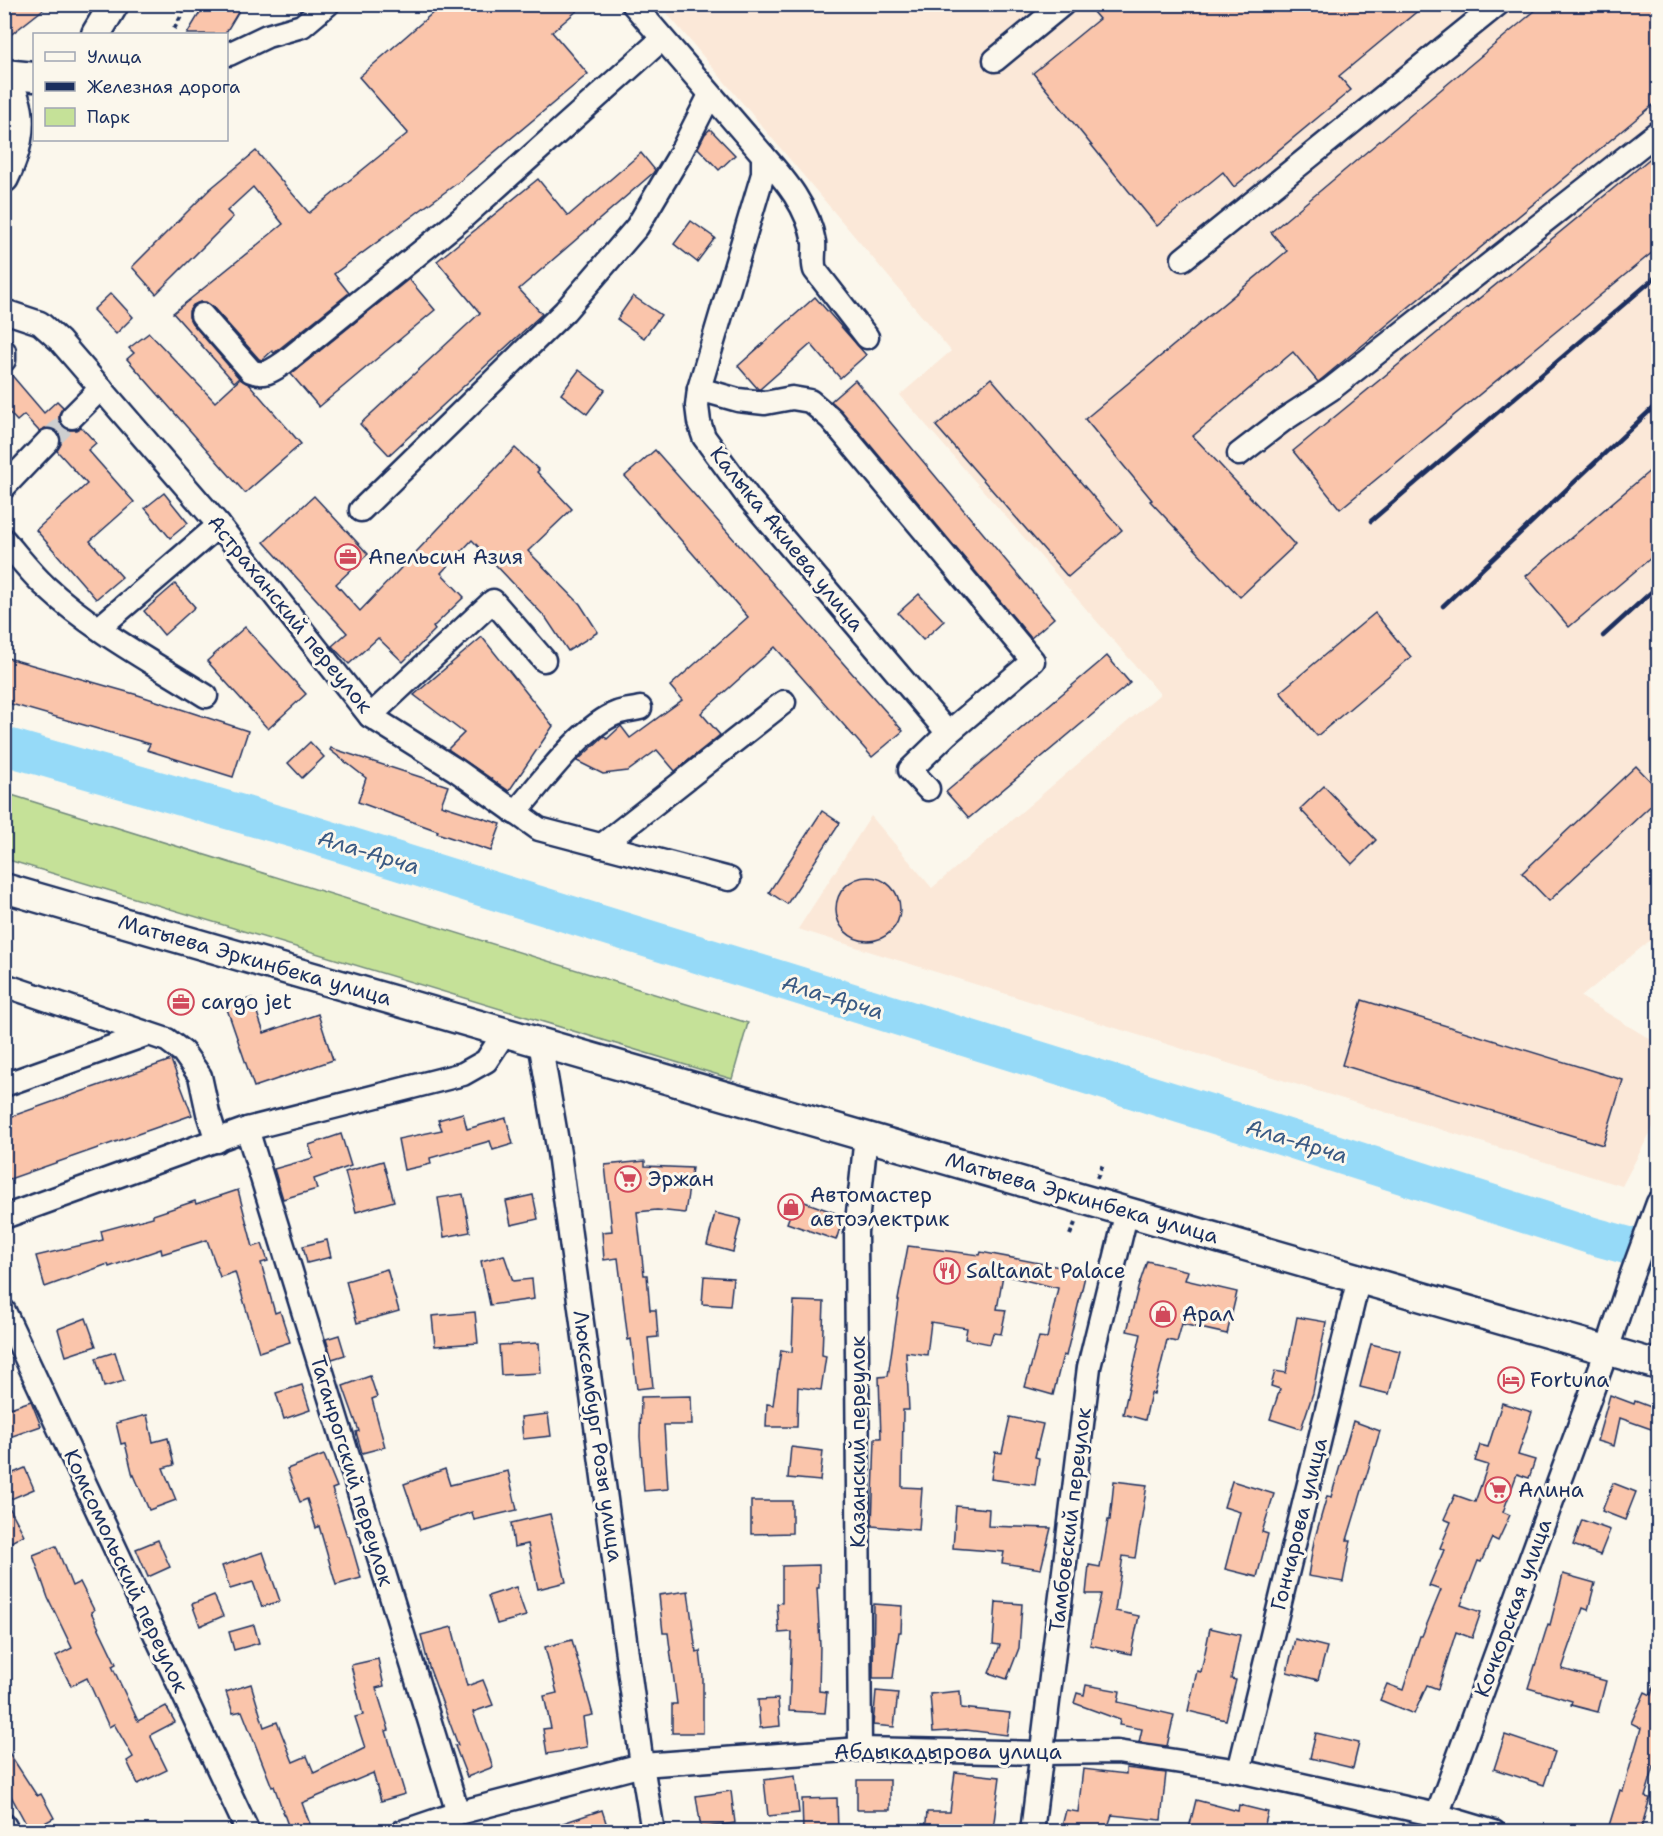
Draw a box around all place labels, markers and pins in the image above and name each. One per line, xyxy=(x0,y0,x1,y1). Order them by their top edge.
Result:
office icon: Апельсин Азия xyxy=(333,542,363,572)
place label: Апельсин Азия xyxy=(368,543,523,571)
office icon: cargo jet xyxy=(166,987,196,1017)
place label: cargo jet xyxy=(201,988,292,1016)
supermarket icon: Эржан xyxy=(613,1164,643,1194)
place label: Эржан xyxy=(648,1165,714,1193)
place label: Автомастер автоэлектрик xyxy=(810,1181,950,1233)
shop icon: Автомастер автоэлектрик xyxy=(776,1192,806,1222)
restaurant icon: Saltanat Palace xyxy=(932,1256,962,1286)
place label: Saltanat Palace xyxy=(966,1257,1126,1285)
shop icon: Арал xyxy=(1148,1299,1178,1329)
place label: Арал xyxy=(1182,1300,1234,1328)
hotel icon: Fortuna xyxy=(1496,1365,1526,1395)
place label: Fortuna xyxy=(1530,1366,1609,1394)
supermarket icon: Алина xyxy=(1483,1475,1513,1505)
place label: Алина xyxy=(1518,1476,1584,1504)

